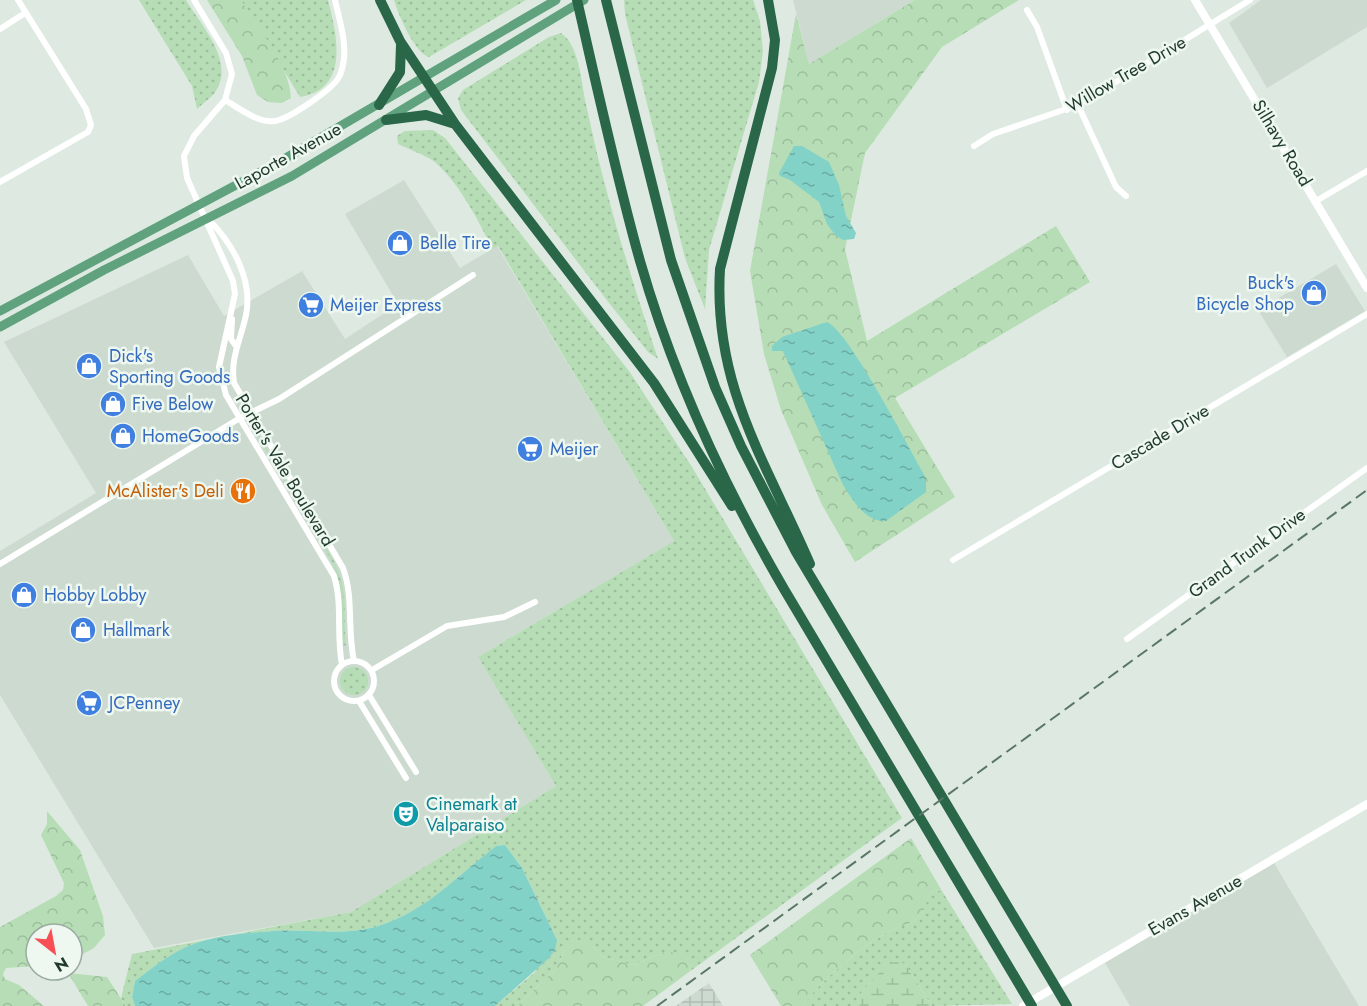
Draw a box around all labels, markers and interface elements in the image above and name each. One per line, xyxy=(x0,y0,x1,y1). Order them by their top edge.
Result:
street label: Willow Tree Drive xyxy=(1061,29,1191,119)
street label: Silhavy Road xyxy=(1246,95,1318,191)
street label: Laporte Avenue xyxy=(230,116,346,196)
shop icon: Belle Tire xyxy=(385,228,415,258)
place label: Belle Tire xyxy=(420,230,491,256)
place label: Buck's Bicycle Shop xyxy=(1196,270,1294,317)
shop icon: Buck's Bicycle Shop xyxy=(1299,278,1329,308)
supermarket icon: Meijer Express xyxy=(296,290,326,320)
place label: Meijer Express xyxy=(330,292,441,318)
place label: Dick's Sporting Goods xyxy=(109,343,230,390)
shop icon: Dick's Sporting Goods xyxy=(74,351,104,381)
shop icon: Five Below xyxy=(98,389,128,419)
street label: Porter's Vale Boulevard xyxy=(229,389,341,551)
place label: Five Below xyxy=(132,391,214,417)
street label: Cascade Drive xyxy=(1106,397,1214,477)
shop icon: HomeGoods xyxy=(108,421,138,451)
place label: HomeGoods xyxy=(142,423,239,449)
supermarket icon: Meijer xyxy=(515,434,545,464)
place label: Meijer xyxy=(550,436,599,462)
restaurant icon: McAlister's Deli xyxy=(228,476,258,506)
place label: McAlister's Deli xyxy=(107,478,224,504)
street label: Grand Trunk Drive xyxy=(1183,502,1311,604)
shop icon: Hobby Lobby xyxy=(9,580,39,610)
place label: Hobby Lobby xyxy=(44,582,146,608)
shop icon: Hallmark xyxy=(68,615,98,645)
place label: Hallmark xyxy=(103,617,170,643)
supermarket icon: JCPenney xyxy=(74,688,104,718)
place label: JCPenney xyxy=(107,690,180,716)
place label: Cinemark at Valparaiso xyxy=(426,791,518,838)
theatre icon: Cinemark at Valparaiso xyxy=(391,799,421,829)
street label: Evans Avenue xyxy=(1143,868,1247,942)
north arrow xyxy=(24,922,84,982)
text: N xyxy=(50,951,73,978)

